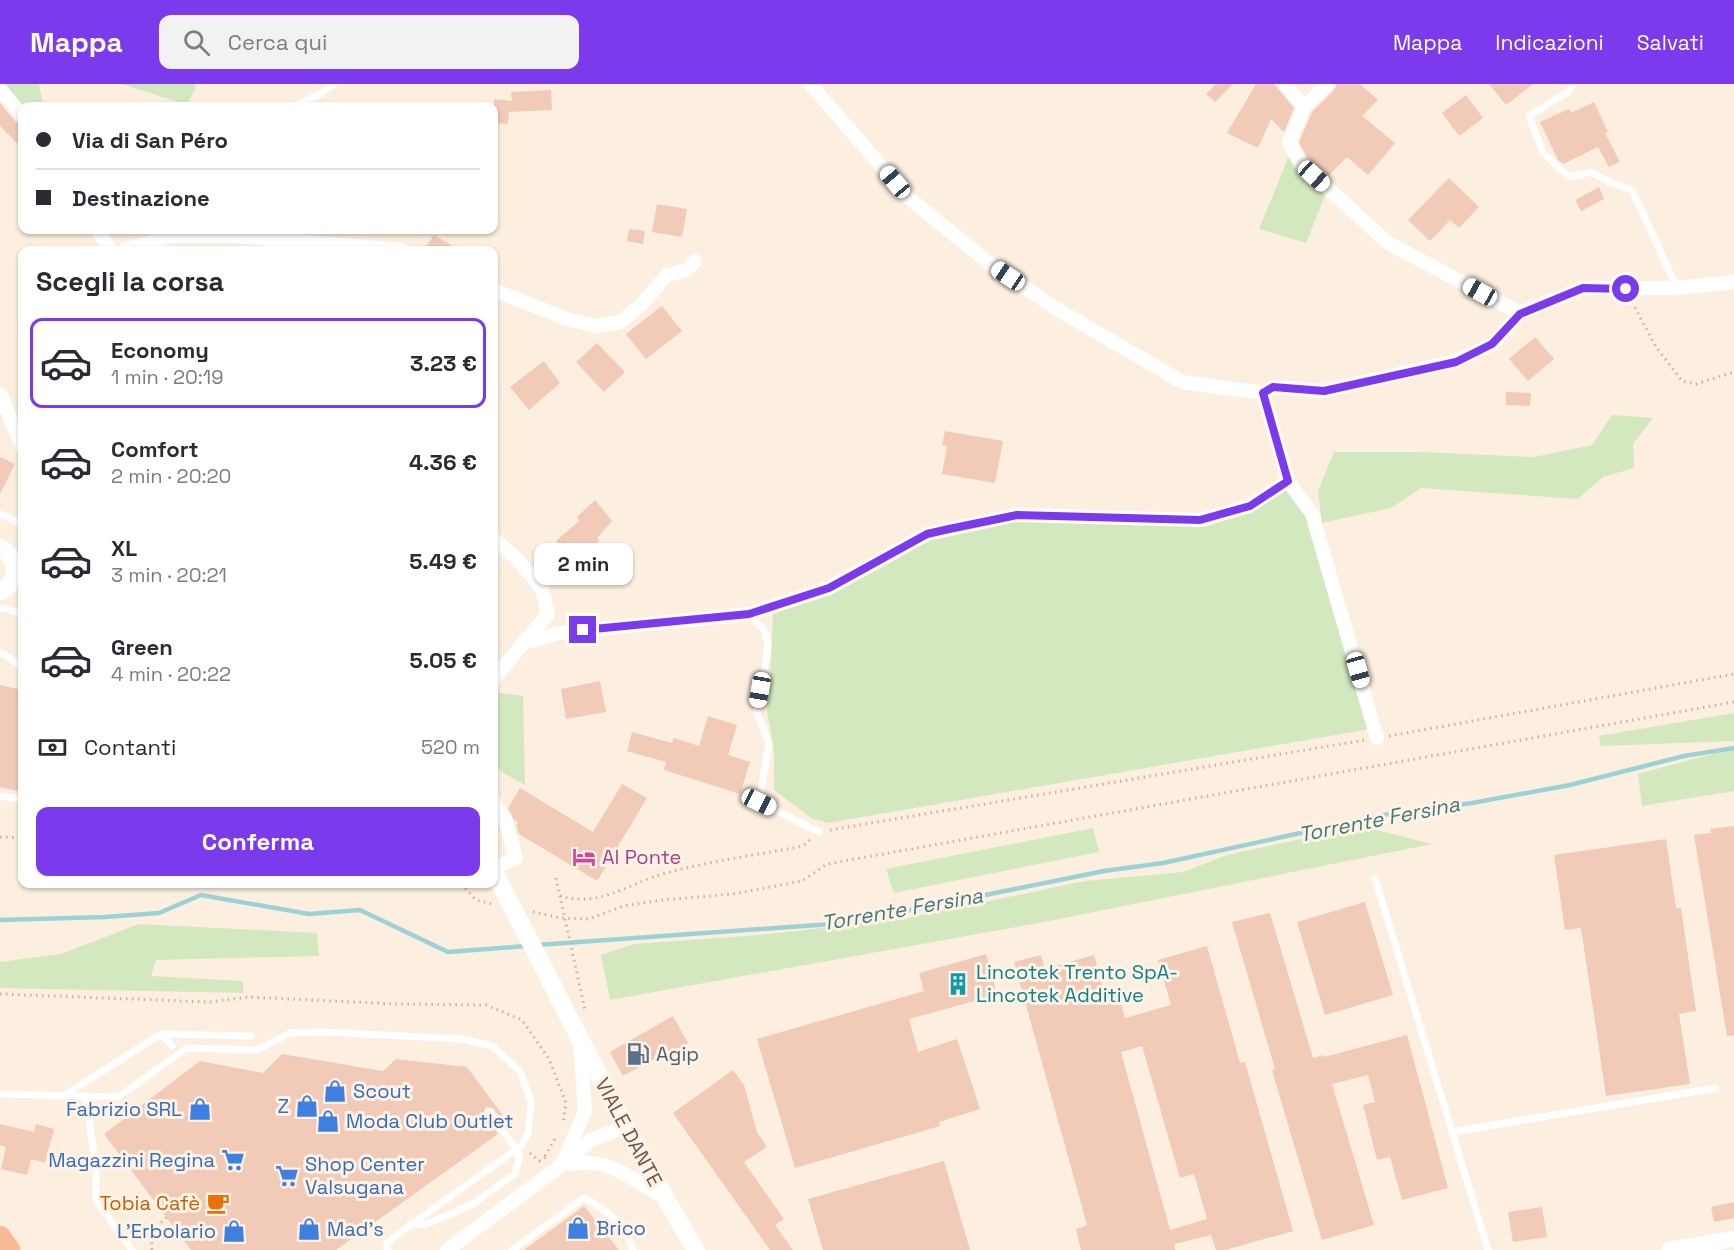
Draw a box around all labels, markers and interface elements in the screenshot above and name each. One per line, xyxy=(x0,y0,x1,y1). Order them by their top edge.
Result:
search box xyxy=(159,15,579,69)
text: Mappa xyxy=(30,24,123,60)
icon: search xyxy=(180,26,213,59)
text: Cerca qui xyxy=(228,28,327,56)
text: Mappa xyxy=(1393,29,1462,56)
text: Indicazioni xyxy=(1495,29,1604,56)
text: Salvati xyxy=(1637,29,1704,56)
text: Via di San Péro xyxy=(72,126,228,154)
car xyxy=(1295,157,1333,195)
car xyxy=(877,162,913,202)
text: Destinazione xyxy=(72,184,210,212)
car xyxy=(988,258,1028,294)
text: Scegli la corsa xyxy=(36,264,224,299)
car xyxy=(1460,275,1500,309)
route start xyxy=(1612,275,1639,302)
icon: car xyxy=(39,336,93,390)
text: Economy xyxy=(111,336,209,364)
text: 3.23 € xyxy=(410,349,477,377)
text: 1 min · 20:19 xyxy=(111,364,223,390)
icon: car xyxy=(39,435,93,489)
text: Comfort xyxy=(111,435,199,463)
text: 4.36 € xyxy=(409,448,477,476)
text: 2 min · 20:20 xyxy=(111,463,231,489)
icon: car xyxy=(39,534,93,588)
text: XL xyxy=(111,534,137,562)
callout: 2 min xyxy=(534,543,632,585)
text: 5.49 € xyxy=(409,547,477,575)
text: 2 min xyxy=(558,551,609,577)
text: 3 min · 20:21 xyxy=(111,562,227,588)
route end xyxy=(569,616,596,643)
icon: car xyxy=(39,633,93,687)
text: Green xyxy=(111,633,173,661)
text: 5.05 € xyxy=(410,646,477,674)
car xyxy=(1344,650,1372,690)
text: 4 min · 20:22 xyxy=(111,661,231,687)
car xyxy=(748,671,772,709)
icon: cash xyxy=(36,731,69,764)
text: Contanti xyxy=(84,733,176,761)
text: 520 m xyxy=(421,734,480,760)
car xyxy=(739,786,779,818)
water label: Torrente Fersina xyxy=(1296,790,1463,848)
button: Conferma xyxy=(36,807,480,876)
hotel icon: Al Ponte xyxy=(571,844,597,870)
place label: Al Ponte xyxy=(602,844,681,870)
water label: Torrente Fersina xyxy=(819,881,986,936)
place label: Lincotek Trento SpA- Lincotek Additive xyxy=(976,959,1178,1008)
building icon: Lincotek Trento SpA- Lincotek Additive xyxy=(945,971,971,997)
fuel station icon: Agip xyxy=(625,1041,651,1067)
place label: Agip xyxy=(656,1041,699,1067)
street label: VIALE DANTE xyxy=(590,1073,668,1191)
shop icon: Scout xyxy=(322,1078,348,1104)
place label: Scout xyxy=(353,1078,411,1104)
place label: Z xyxy=(277,1093,289,1119)
shop icon: Z xyxy=(294,1093,320,1119)
place label: Fabrizio SRL xyxy=(66,1096,182,1122)
shop icon: Fabrizio SRL xyxy=(187,1096,213,1122)
shop icon: Moda Club Outlet xyxy=(315,1108,341,1134)
place label: Moda Club Outlet xyxy=(346,1108,514,1134)
place label: Magazzini Regina xyxy=(48,1147,215,1173)
supermarket icon: Magazzini Regina xyxy=(220,1147,246,1173)
place label: Shop Center Valsugana xyxy=(305,1151,425,1200)
supermarket icon: Shop Center Valsugana xyxy=(274,1163,300,1189)
place label: Tobia Cafè xyxy=(100,1190,200,1216)
cafe icon: Tobia Cafè xyxy=(205,1190,231,1216)
shop icon: Brico xyxy=(565,1215,591,1241)
place label: Brico xyxy=(596,1215,646,1241)
shop icon: Mad's xyxy=(296,1216,322,1242)
place label: Mad's xyxy=(327,1216,384,1242)
place label: L'Erbolario xyxy=(117,1218,216,1244)
shop icon: L'Erbolario xyxy=(221,1218,247,1244)

